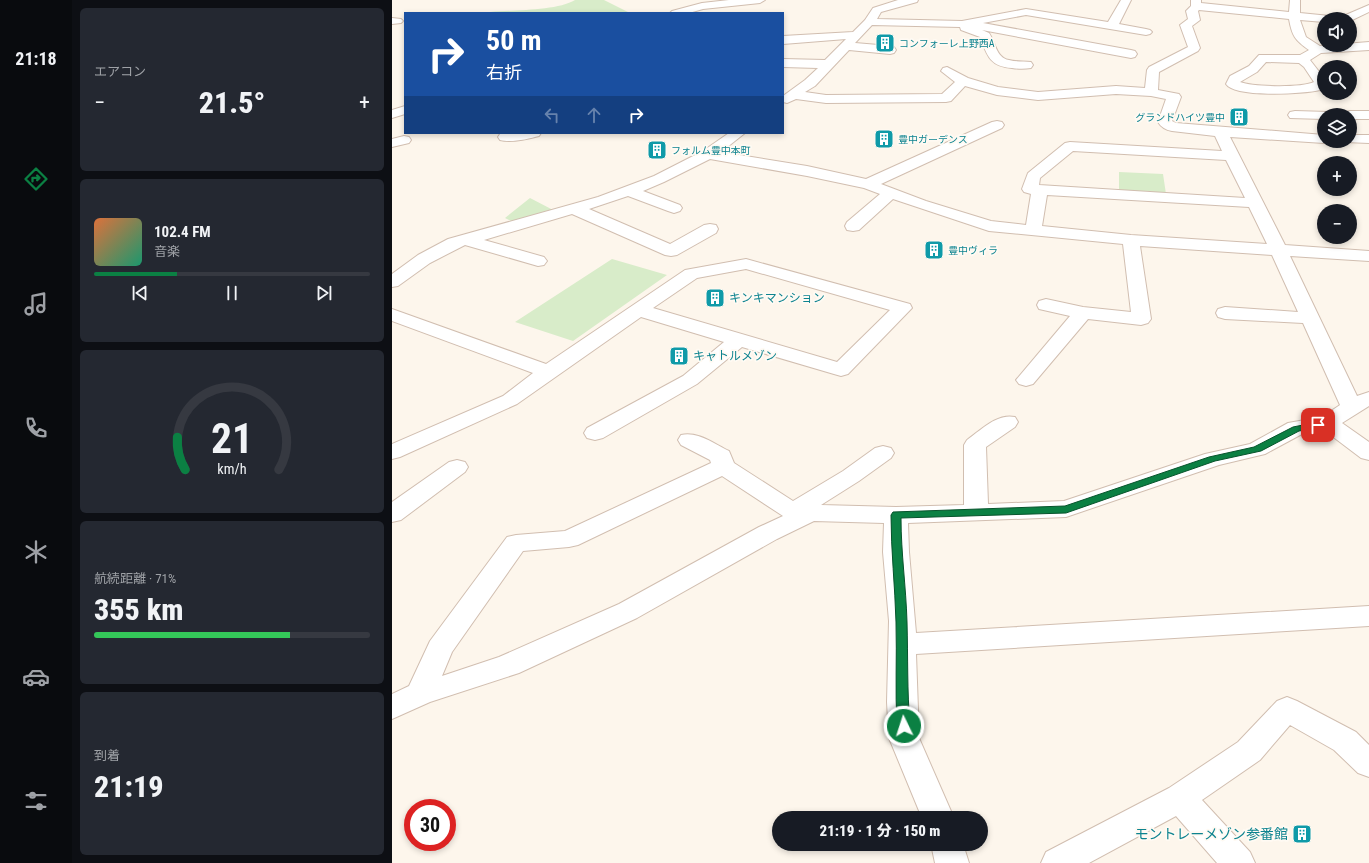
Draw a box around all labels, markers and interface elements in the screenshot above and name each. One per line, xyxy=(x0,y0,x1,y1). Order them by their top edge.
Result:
map controls xyxy=(1317,12,1357,244)
button: sound xyxy=(1317,12,1357,52)
text: 50 m xyxy=(486,24,542,57)
icon: right xyxy=(420,28,472,80)
building icon: コンフォーレ上野西A xyxy=(874,32,896,54)
place label: コンフォーレ上野西A xyxy=(899,38,995,49)
text: 21:18 xyxy=(15,48,57,69)
button: search xyxy=(1317,60,1357,100)
text: 右折 xyxy=(486,62,522,83)
text: エアコン xyxy=(94,64,146,79)
text: 21.5° xyxy=(199,85,265,120)
text: − xyxy=(94,90,105,115)
text: + xyxy=(359,90,370,115)
icon: left xyxy=(541,104,563,126)
icon: ahead xyxy=(583,104,605,126)
icon: right xyxy=(625,104,647,126)
building icon: グランドハイツ豊中 xyxy=(1228,106,1250,128)
button: layers xyxy=(1317,108,1357,148)
place label: グランドハイツ豊中 xyxy=(1135,112,1225,123)
building icon: 豊中ガーデンス xyxy=(873,128,895,150)
place label: 豊中ガーデンス xyxy=(898,134,968,145)
building icon: フォルム豊中本町 xyxy=(646,139,668,161)
place label: フォルム豊中本町 xyxy=(671,145,751,156)
button: + xyxy=(1317,156,1357,196)
icon: directions xyxy=(22,165,50,193)
button: − xyxy=(1317,204,1357,244)
text: 102.4 FM xyxy=(154,223,211,241)
building icon: 豊中ヴィラ xyxy=(923,239,945,261)
text: 音楽 xyxy=(154,244,180,259)
place label: 豊中ヴィラ xyxy=(948,245,998,256)
icon: previous xyxy=(129,282,151,304)
icon: pause xyxy=(221,282,243,304)
icon: next xyxy=(313,282,335,304)
building icon: キンキマンション xyxy=(704,287,726,309)
icon: music xyxy=(22,290,50,318)
place label: キンキマンション xyxy=(729,291,825,305)
building icon: キャトルメゾン xyxy=(668,345,690,367)
place label: キャトルメゾン xyxy=(693,349,777,363)
pin xyxy=(1301,408,1335,442)
text: 21 xyxy=(211,413,253,462)
icon: phone xyxy=(22,414,50,442)
icon: arrive xyxy=(1307,414,1329,436)
text: km/h xyxy=(217,460,247,476)
icon: climate xyxy=(22,538,50,566)
text: 航続距離 · 71% xyxy=(94,571,176,586)
text: 355 km xyxy=(94,592,183,627)
icon: car xyxy=(22,663,50,691)
position arrow xyxy=(883,705,925,747)
text: 到着 xyxy=(94,748,120,763)
text: 21:19 xyxy=(94,769,163,804)
icon: filters xyxy=(22,787,50,815)
speed limit sign: 30 xyxy=(404,799,456,851)
text: 21:19 · 1 分 · 150 m xyxy=(820,822,940,840)
building icon: モントレーメゾン参番館 xyxy=(1291,823,1313,845)
place label: モントレーメゾン参番館 xyxy=(1135,826,1288,842)

